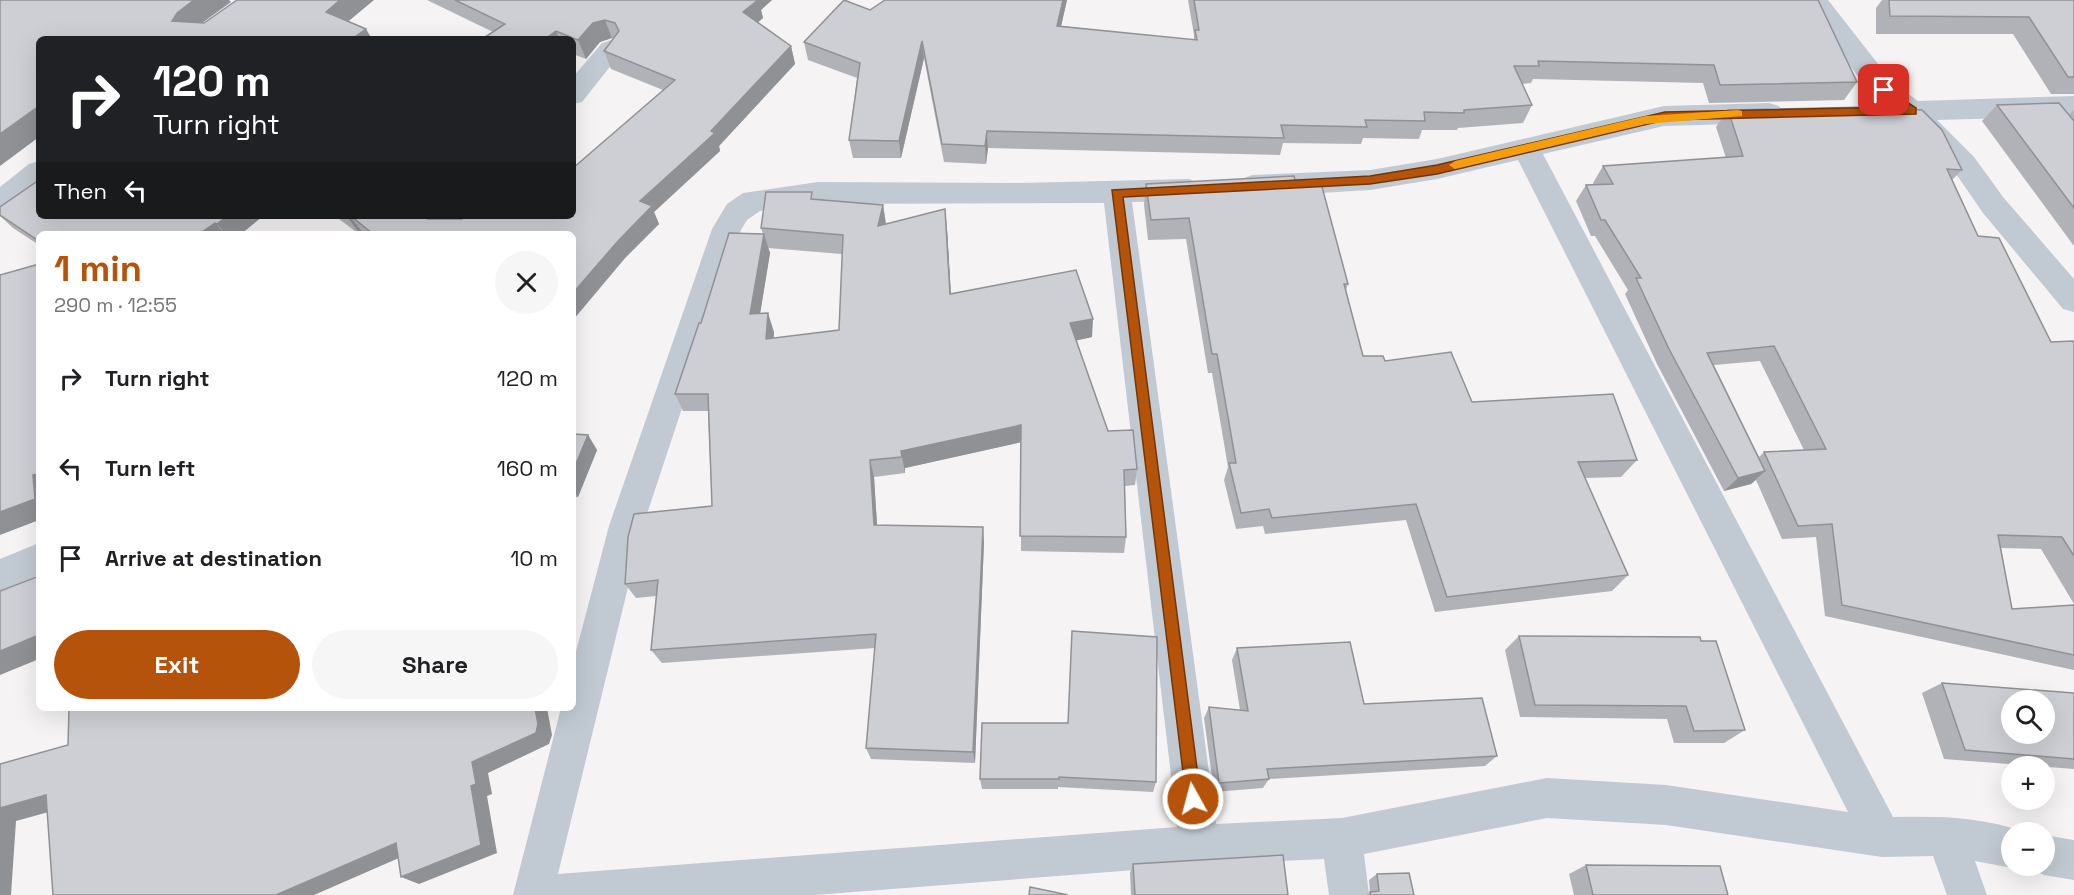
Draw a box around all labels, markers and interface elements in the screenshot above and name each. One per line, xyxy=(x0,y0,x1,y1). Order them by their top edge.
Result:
text: 120 m xyxy=(153,55,271,108)
icon: right xyxy=(54,60,132,138)
pin xyxy=(1858,64,1909,115)
icon: arrive xyxy=(1867,73,1900,106)
text: Turn right xyxy=(153,107,280,142)
icon: left xyxy=(119,174,152,207)
text: Then xyxy=(54,177,107,205)
text: 1 min xyxy=(54,246,142,292)
button: close xyxy=(495,251,558,314)
text: 290 m · 12:55 xyxy=(54,292,177,318)
icon: right xyxy=(54,362,87,395)
text: Turn right xyxy=(105,364,210,392)
text: 120 m xyxy=(497,364,558,392)
icon: left xyxy=(54,452,87,485)
text: Turn left xyxy=(105,454,195,482)
text: 160 m xyxy=(497,454,558,482)
icon: arrive xyxy=(54,542,87,575)
text: Arrive at destination xyxy=(105,544,322,572)
text: 10 m xyxy=(510,544,558,572)
button: Exit xyxy=(54,630,300,699)
button: Share xyxy=(312,630,558,699)
map controls xyxy=(2001,690,2055,876)
button: search xyxy=(2001,690,2055,744)
button: + xyxy=(2001,756,2055,810)
position arrow xyxy=(1161,767,1225,831)
button: − xyxy=(2001,822,2055,876)

